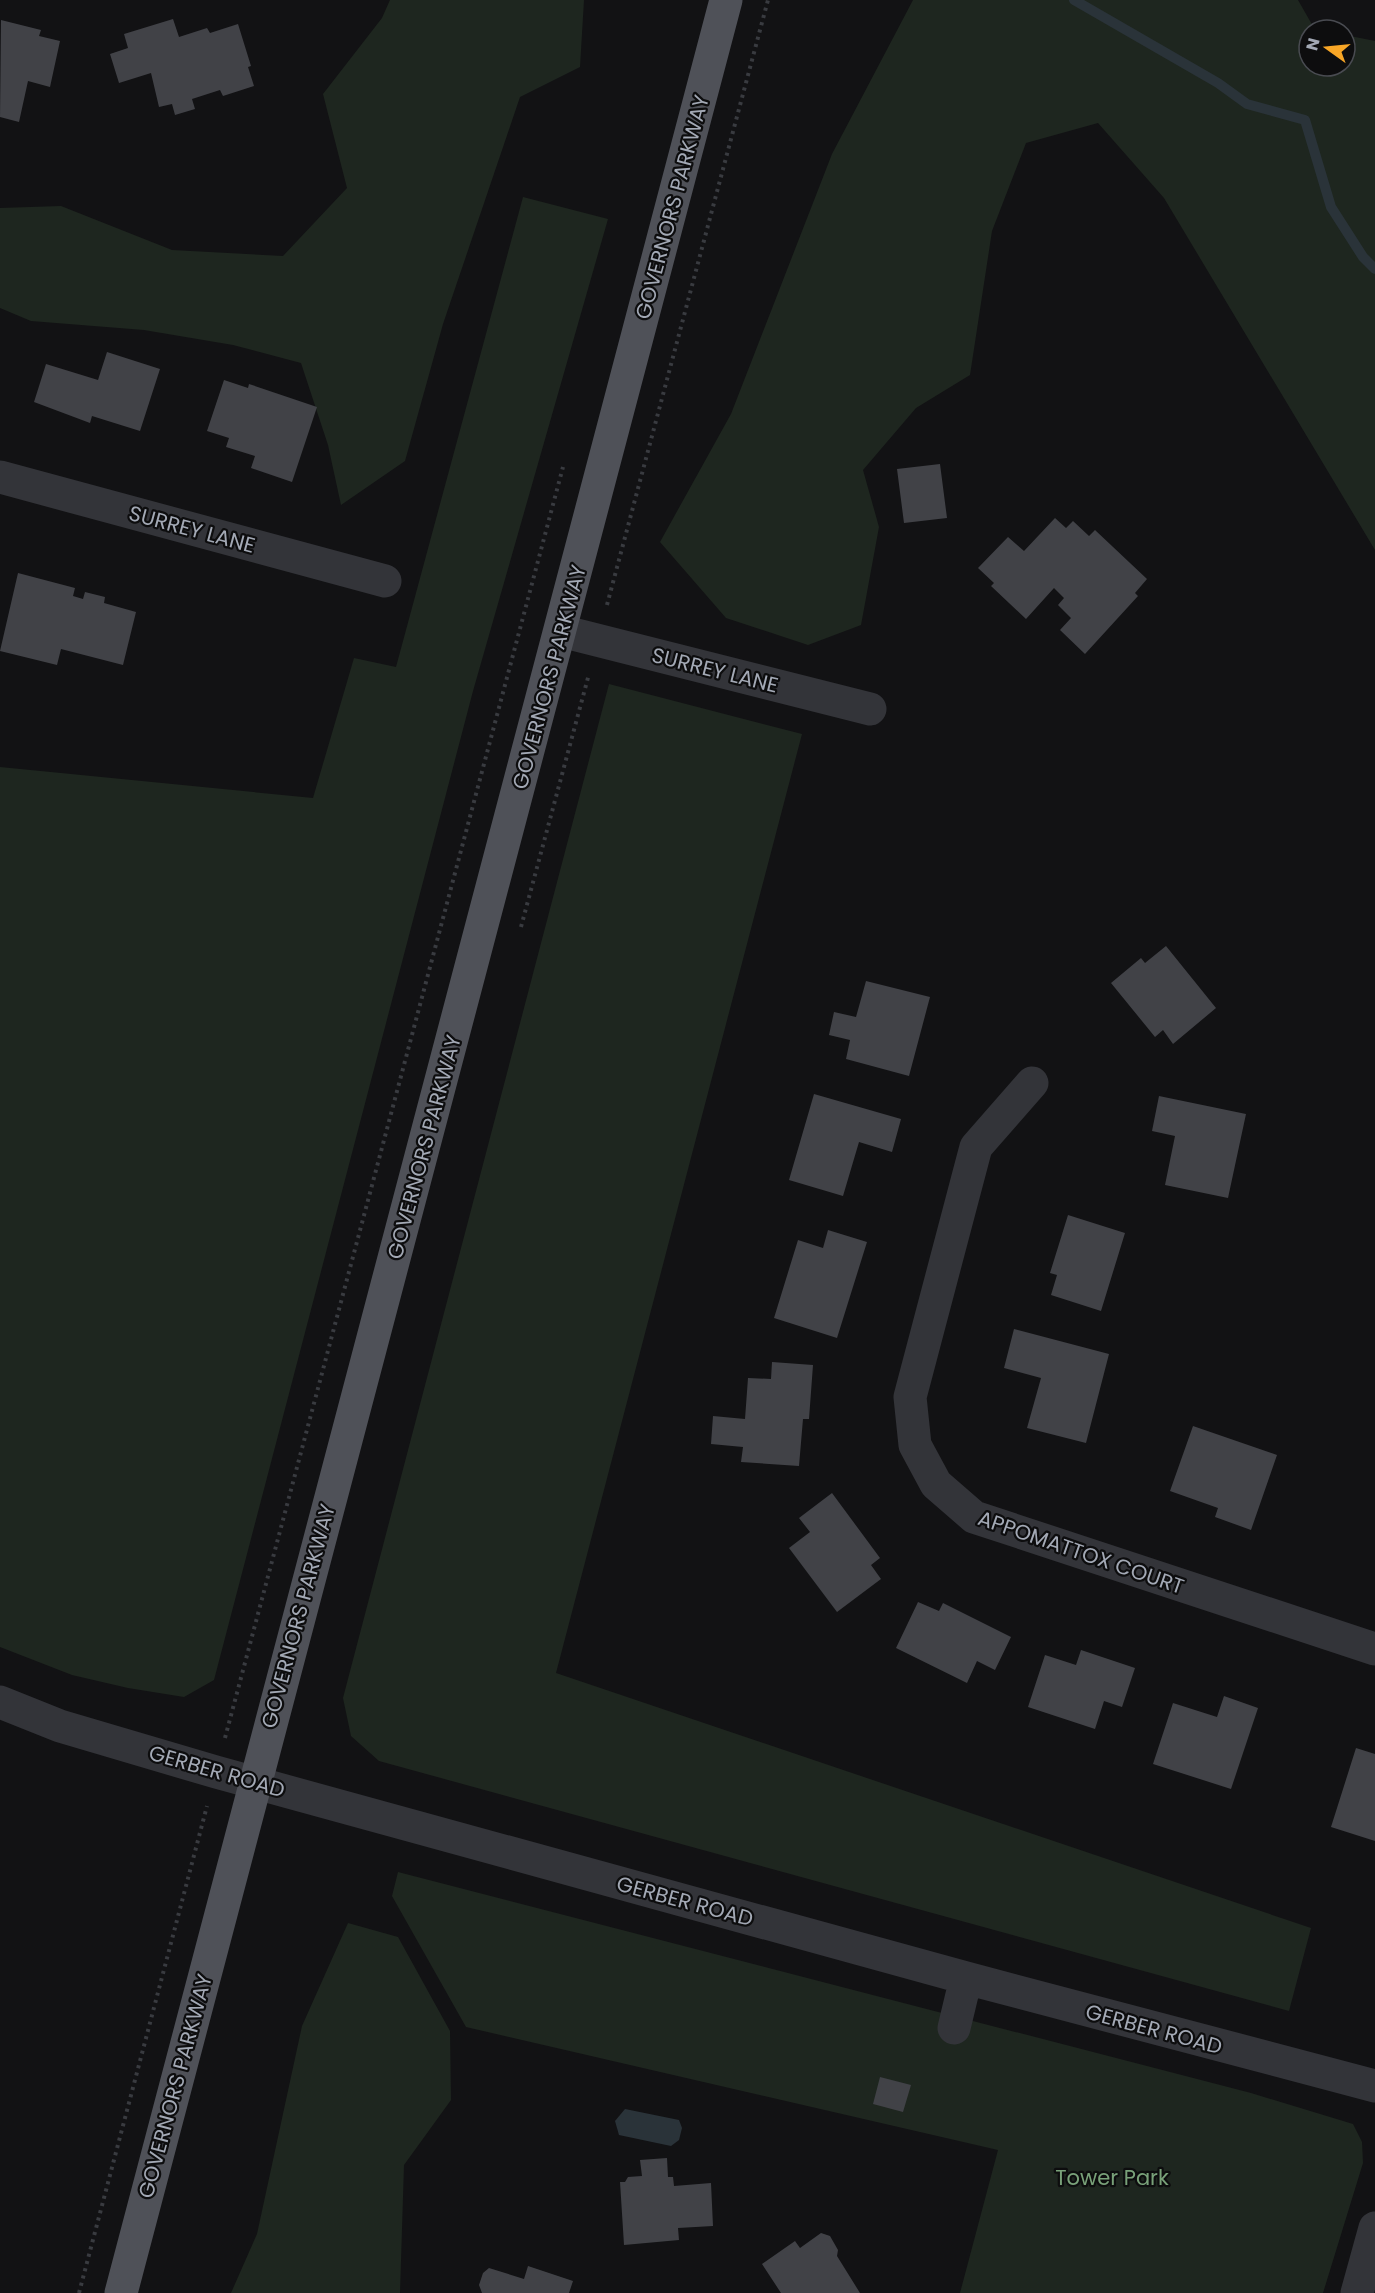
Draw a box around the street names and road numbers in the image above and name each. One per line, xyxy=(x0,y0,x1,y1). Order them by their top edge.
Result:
street label: GOVERNORS PARKWAY xyxy=(628,92,716,322)
street label: SURREY LANE xyxy=(126,498,258,560)
street label: GOVERNORS PARKWAY xyxy=(505,562,593,792)
street label: SURREY LANE xyxy=(649,640,781,700)
street label: GOVERNORS PARKWAY xyxy=(380,1032,468,1262)
street label: GOVERNORS PARKWAY xyxy=(254,1501,342,1731)
street label: APPOMATTOX COURT xyxy=(974,1503,1188,1601)
street label: GERBER ROAD xyxy=(146,1738,288,1804)
street label: GERBER ROAD xyxy=(614,1869,756,1933)
street label: GOVERNORS PARKWAY xyxy=(131,1971,219,2201)
street label: GERBER ROAD xyxy=(1083,1997,1225,2061)

